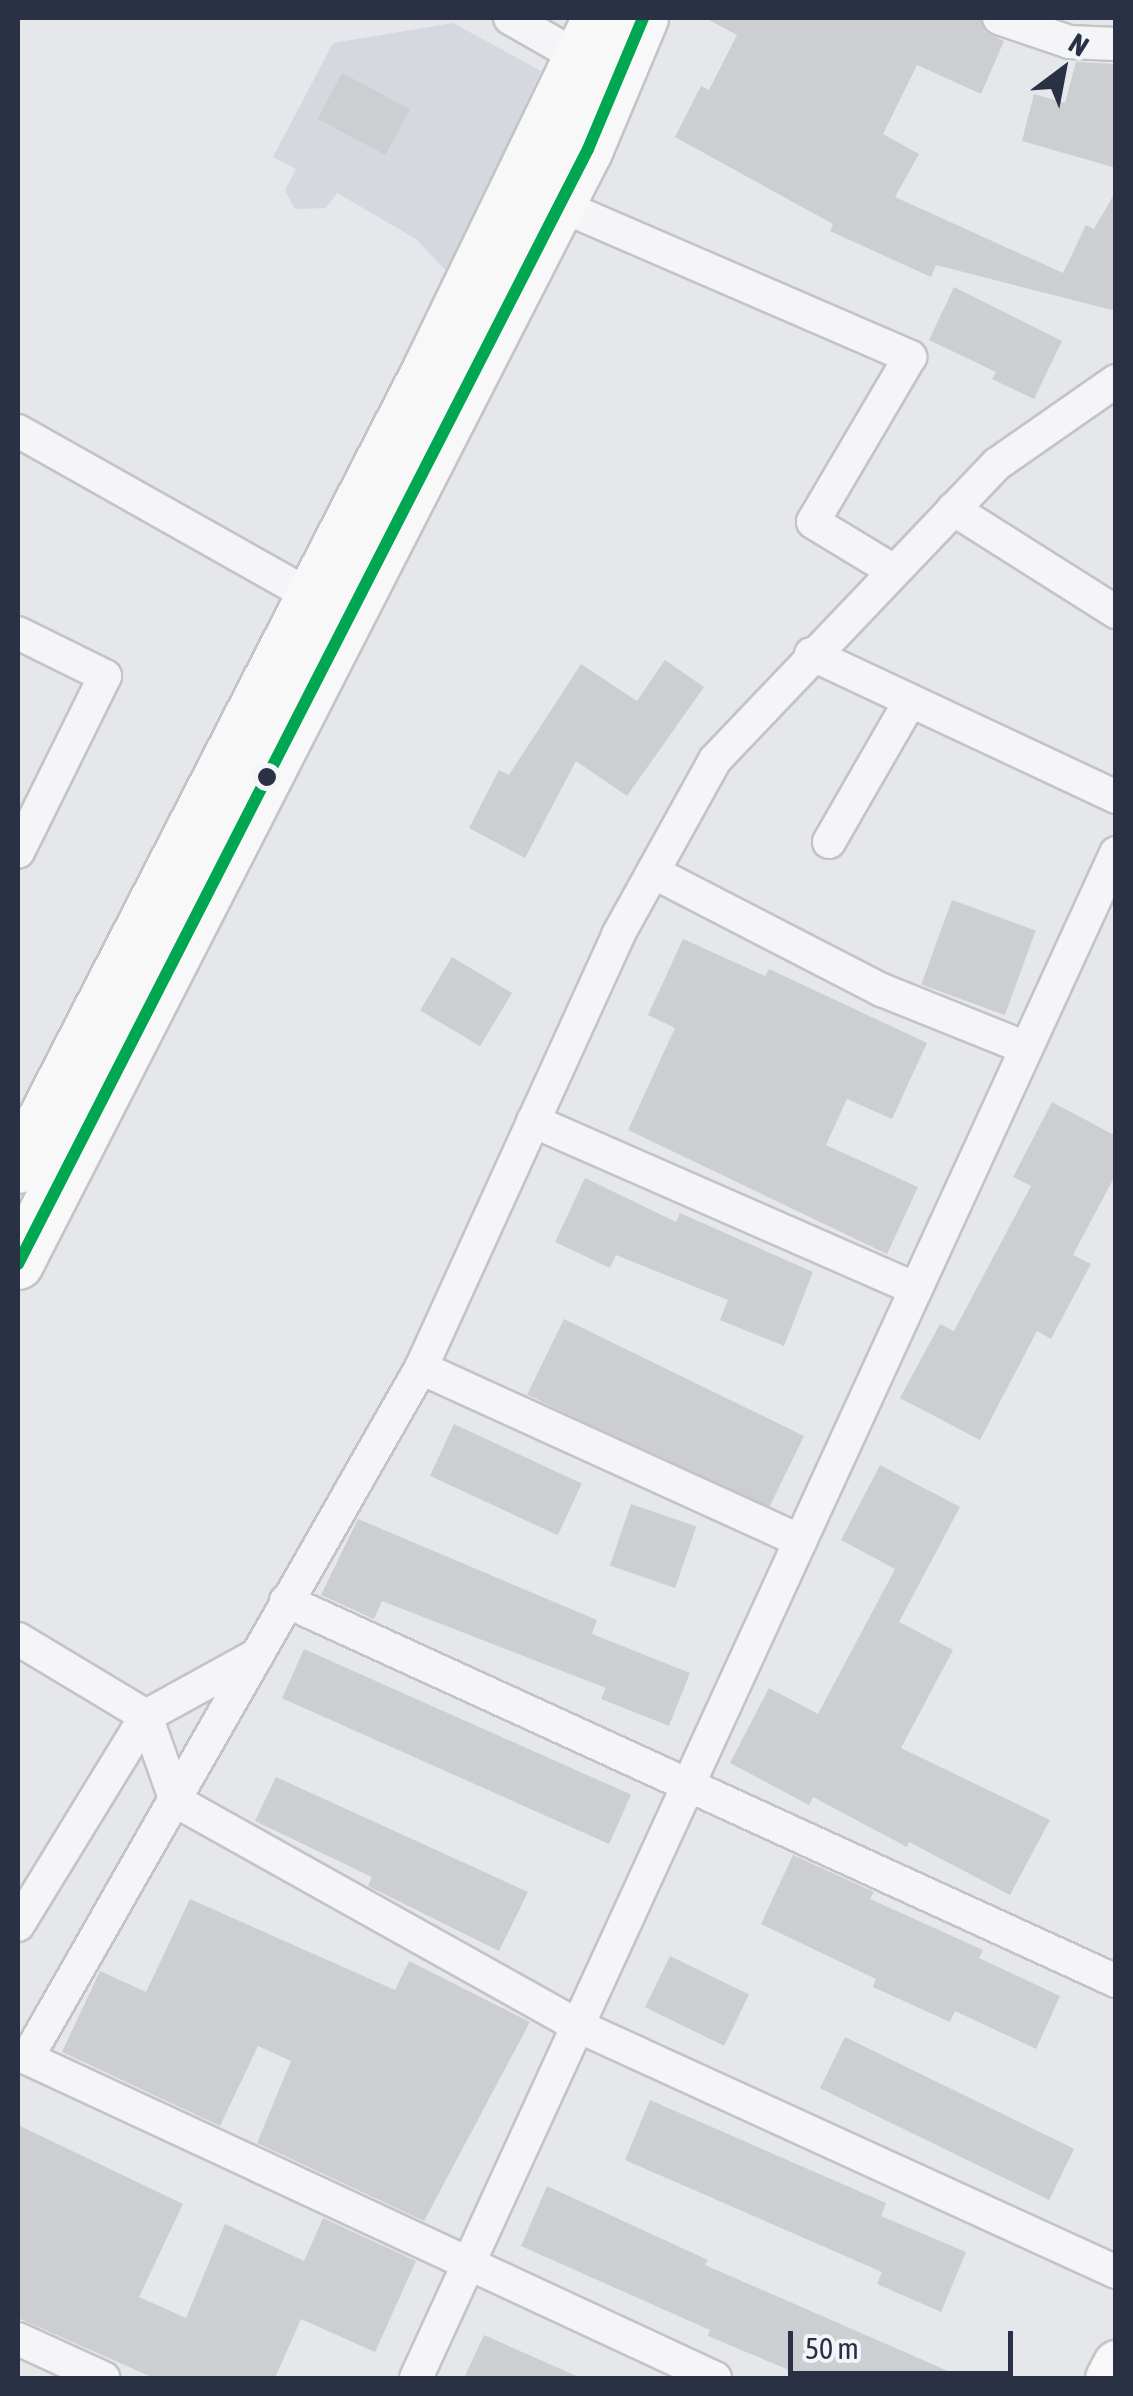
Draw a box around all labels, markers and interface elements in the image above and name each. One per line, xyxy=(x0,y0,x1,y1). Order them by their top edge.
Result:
north arrow xyxy=(1013,20,1113,120)
text: N xyxy=(1063,27,1094,63)
unlabelled marker xyxy=(257,767,277,787)
scale bar xyxy=(793,2311,1018,2373)
text: 50 m xyxy=(805,2331,859,2365)

